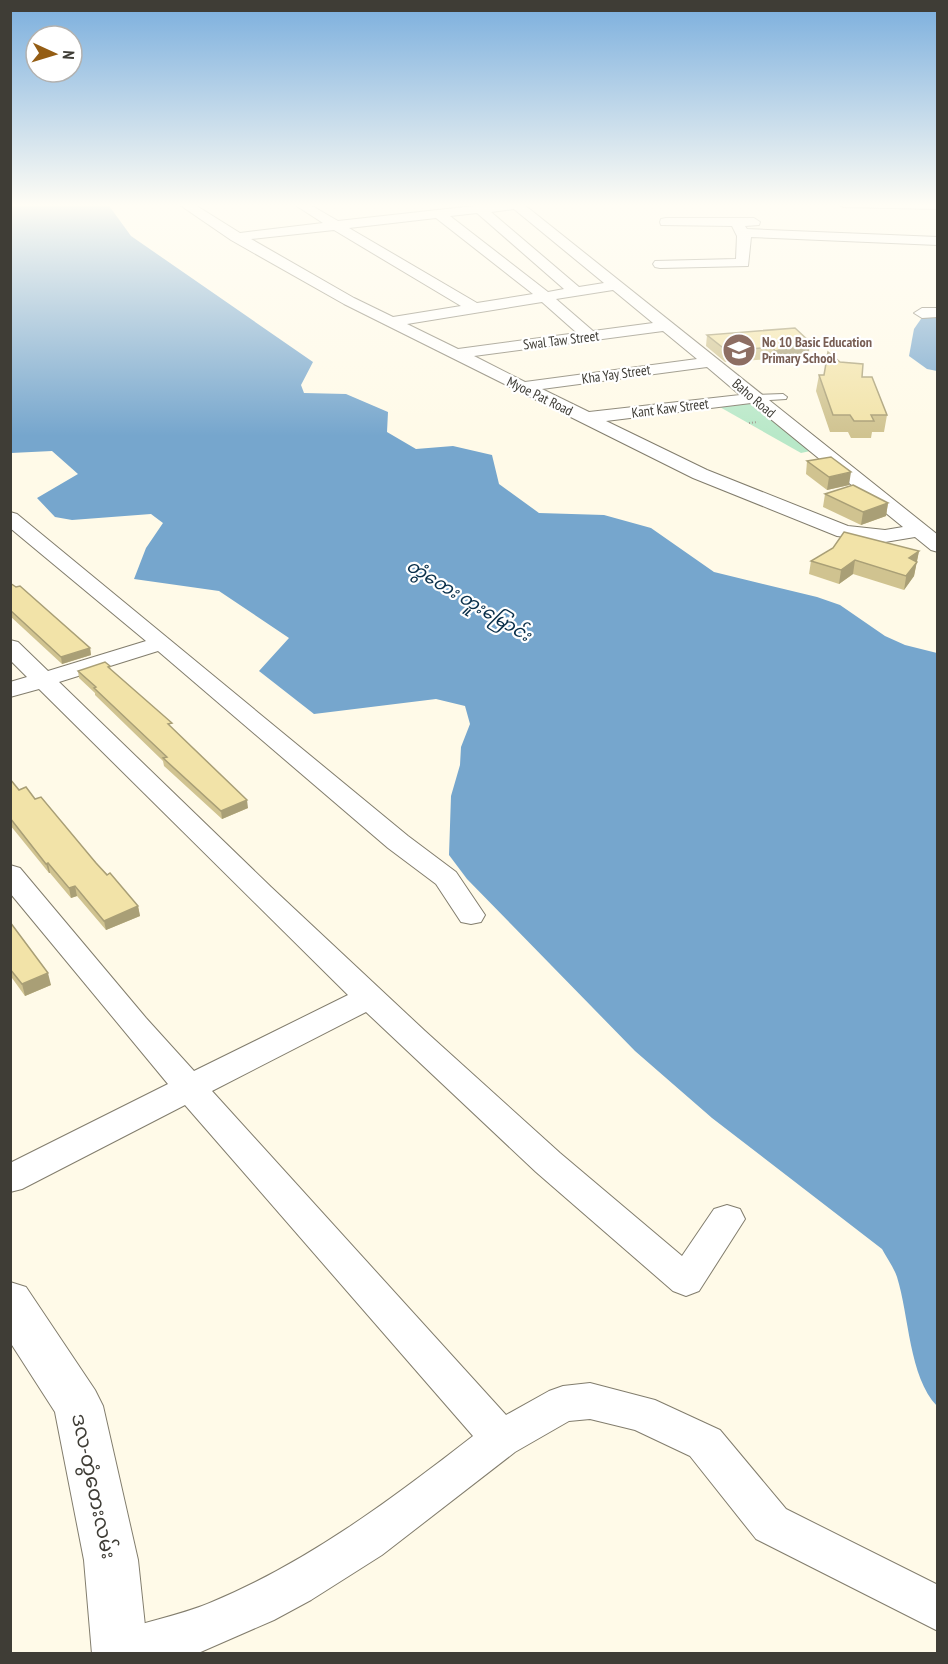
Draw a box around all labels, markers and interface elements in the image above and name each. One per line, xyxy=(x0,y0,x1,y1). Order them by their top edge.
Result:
north arrow xyxy=(24,24,84,84)
text: N xyxy=(59,50,79,60)
street label: Swal Taw Street xyxy=(522,326,600,354)
school or university icon: No 10 Basic Education Primary School xyxy=(721,332,757,368)
place label: No 10 Basic Education Primary School xyxy=(762,333,872,367)
street label: Kha Yay Street xyxy=(580,360,652,388)
street label: Myoe Pat Road xyxy=(504,372,576,420)
street label: Baho Road xyxy=(729,375,779,421)
street label: Kant Kaw Street xyxy=(631,394,710,422)
water label: တွံတေး တူးမြောင်း xyxy=(400,553,538,651)
street label: ဒလ-တွံတေးလမ်း xyxy=(63,1411,123,1562)

